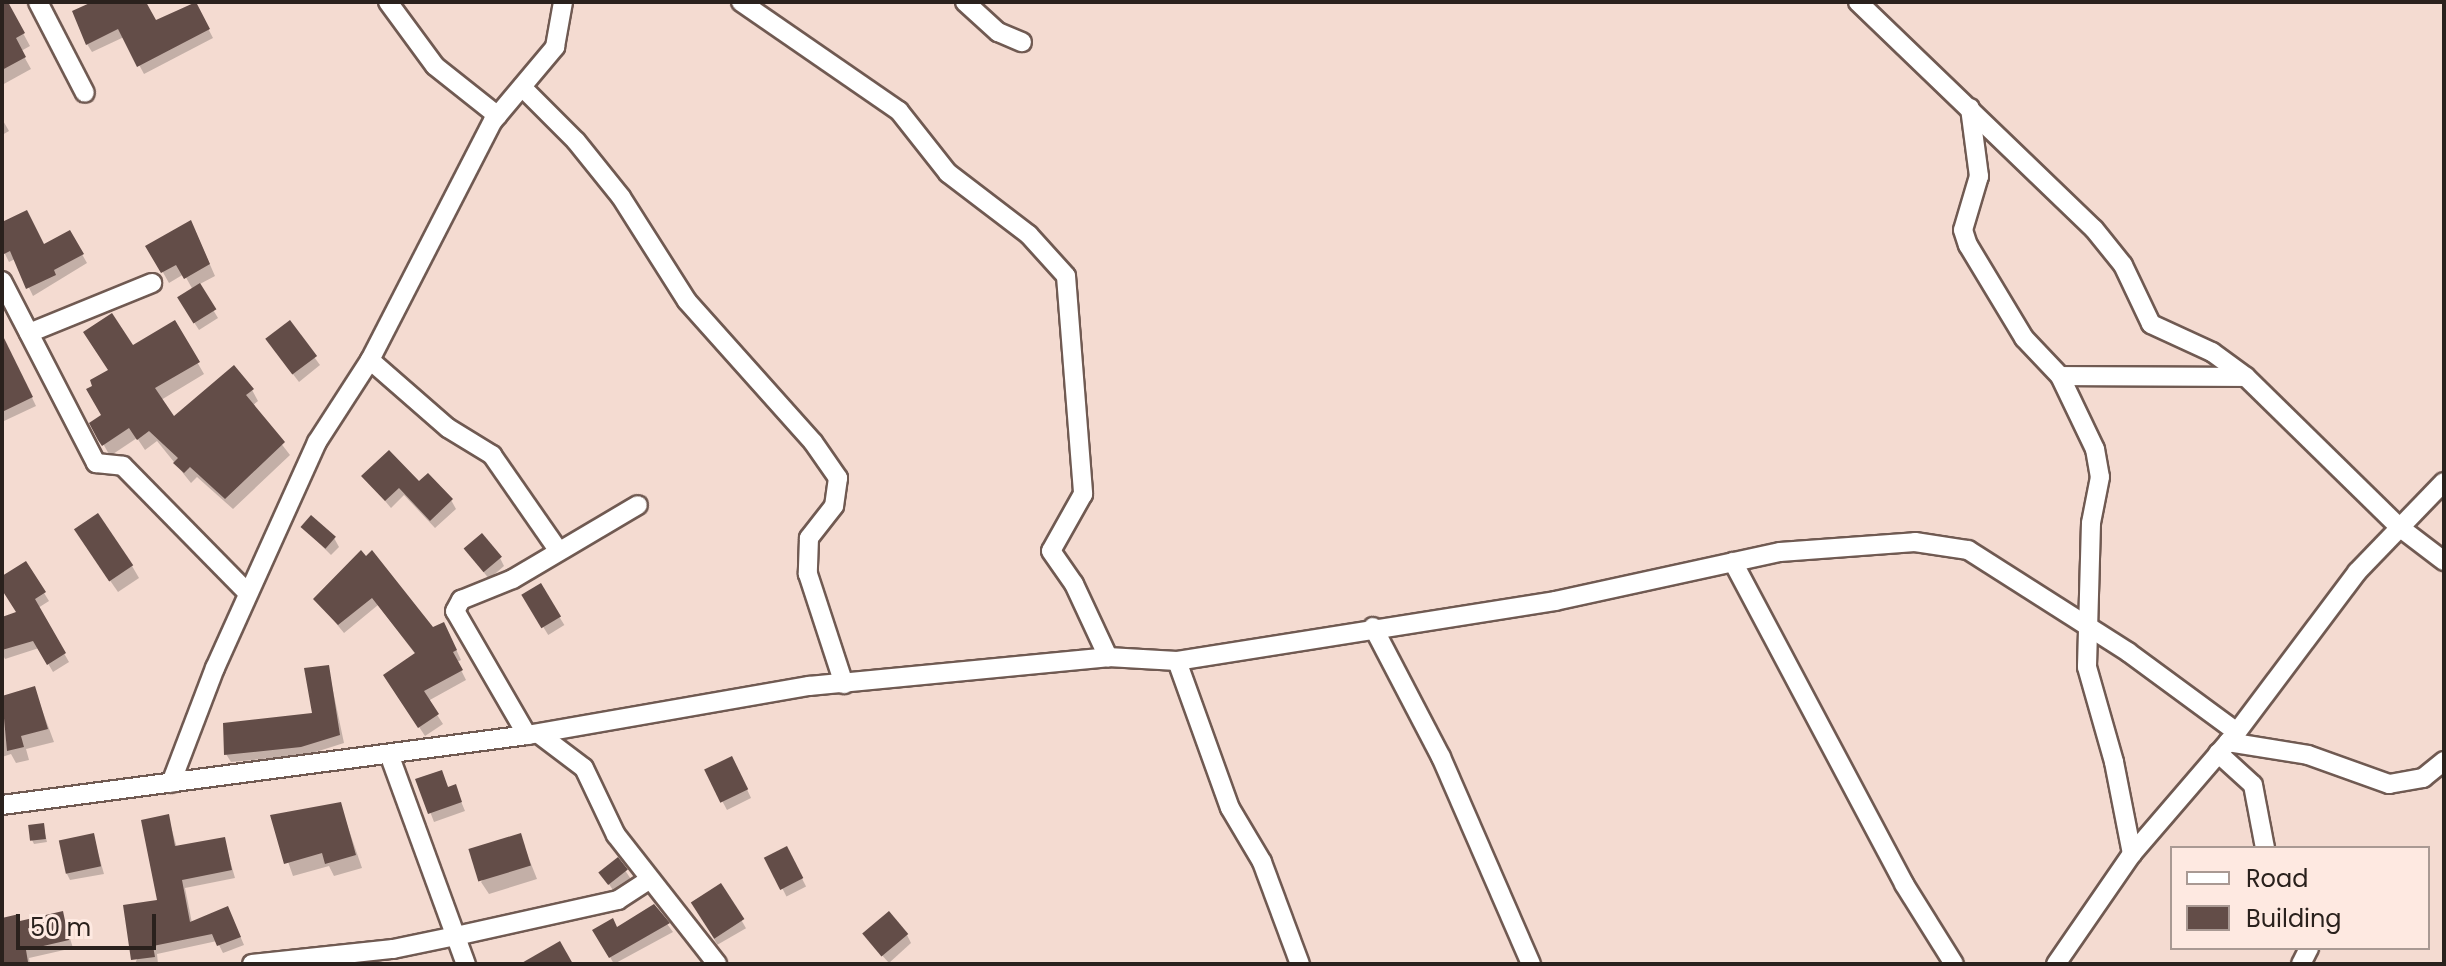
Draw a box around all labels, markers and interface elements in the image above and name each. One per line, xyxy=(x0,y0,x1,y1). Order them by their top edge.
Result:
legend xyxy=(2170,846,2430,950)
text: Road xyxy=(2246,862,2308,895)
scale bar xyxy=(20,898,160,948)
text: Building xyxy=(2246,902,2342,935)
text: 50 m xyxy=(30,911,91,944)

